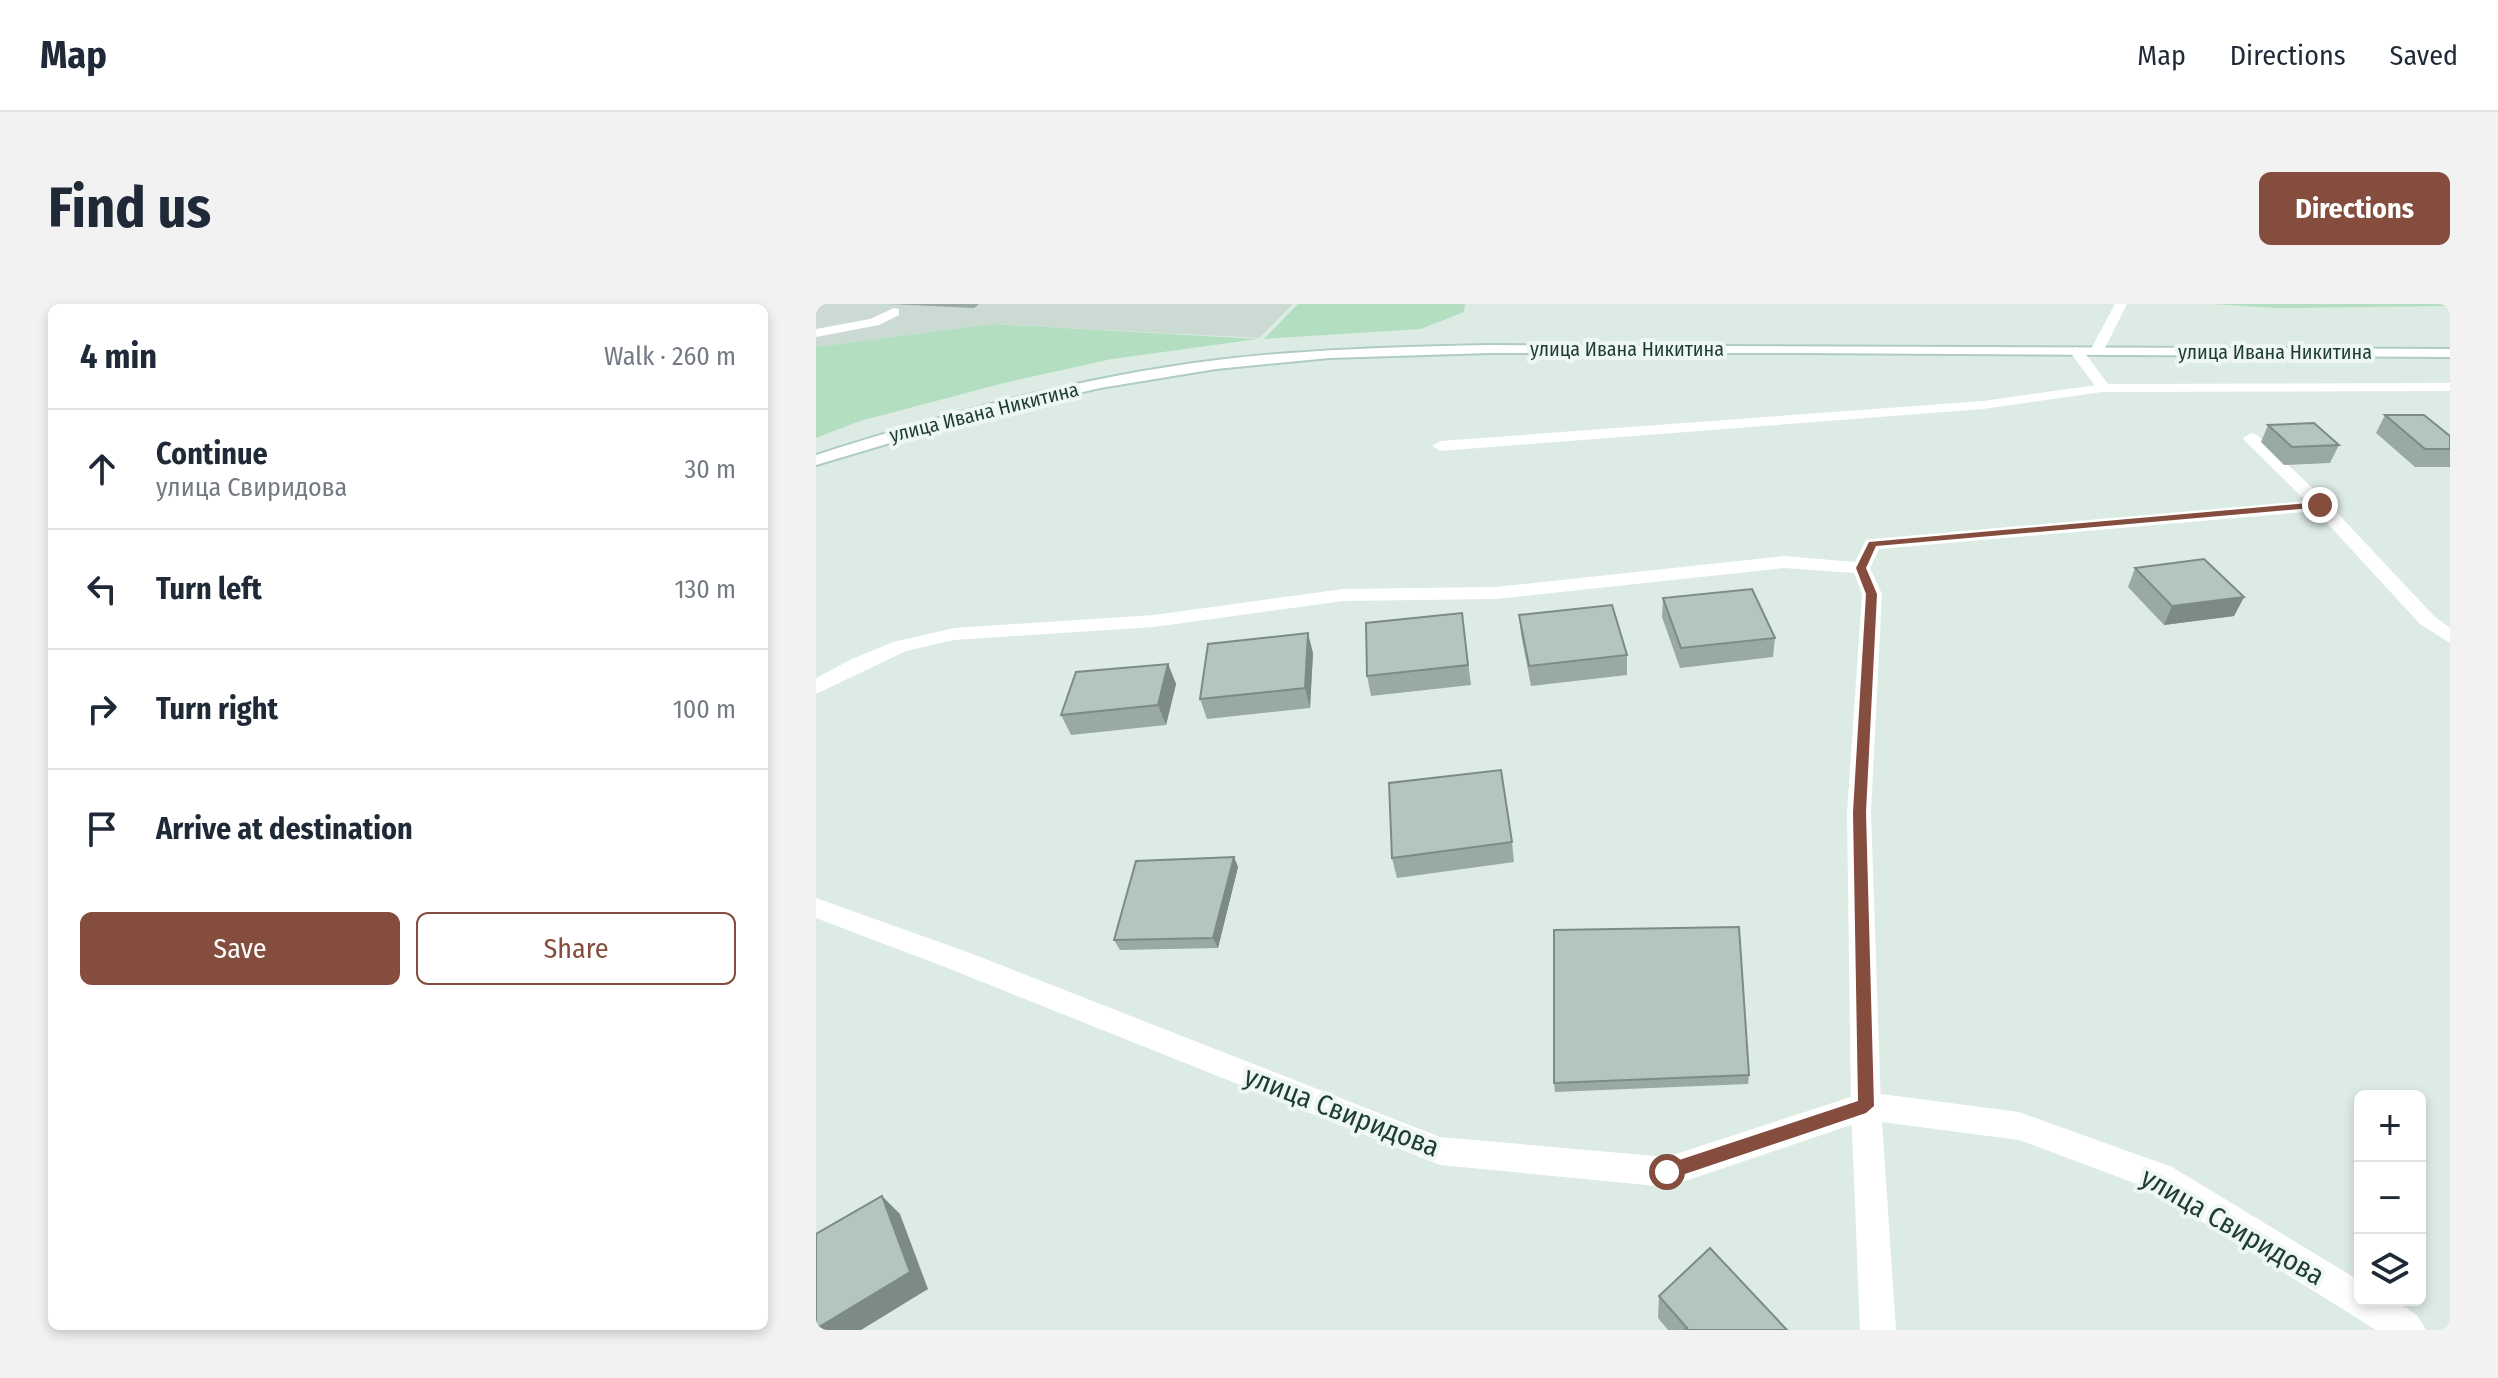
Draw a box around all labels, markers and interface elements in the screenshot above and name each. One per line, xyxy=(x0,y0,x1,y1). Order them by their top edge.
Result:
text: Map xyxy=(40,32,107,78)
text: Map xyxy=(2137,39,2186,72)
text: Directions xyxy=(2230,39,2346,72)
text: Saved xyxy=(2390,39,2458,72)
button: Directions xyxy=(2259,172,2450,245)
text: Find us xyxy=(48,175,211,242)
text: 4 min xyxy=(80,336,157,377)
street label: улица Ивана Никитина xyxy=(1530,337,1724,361)
street label: улица Ивана Никитина xyxy=(2178,340,2372,364)
text: Walk · 260 m xyxy=(604,341,736,372)
street label: улица Ивана Никитина xyxy=(887,377,1081,447)
text: Continue xyxy=(156,436,268,472)
icon: ahead xyxy=(80,447,124,491)
text: 30 m xyxy=(685,454,736,485)
text: улица Свиридова xyxy=(156,472,347,503)
route end xyxy=(2302,487,2338,523)
icon: left xyxy=(80,567,124,611)
text: Turn left xyxy=(156,571,262,607)
text: 130 m xyxy=(674,574,736,605)
icon: right xyxy=(80,687,124,731)
text: Turn right xyxy=(156,691,278,727)
text: 100 m xyxy=(673,694,736,725)
icon: arrive xyxy=(80,807,124,851)
text: Arrive at destination xyxy=(156,811,413,847)
button: Save xyxy=(80,912,400,985)
button: Share xyxy=(416,912,736,985)
street label: улица Свиридова xyxy=(1240,1059,1444,1164)
map controls xyxy=(2354,1090,2426,1306)
button: + xyxy=(2354,1090,2426,1162)
route start xyxy=(1649,1154,1685,1190)
street label: улица Свиридова xyxy=(2135,1161,2330,1292)
button: − xyxy=(2354,1162,2426,1234)
button: layers xyxy=(2354,1234,2426,1306)

